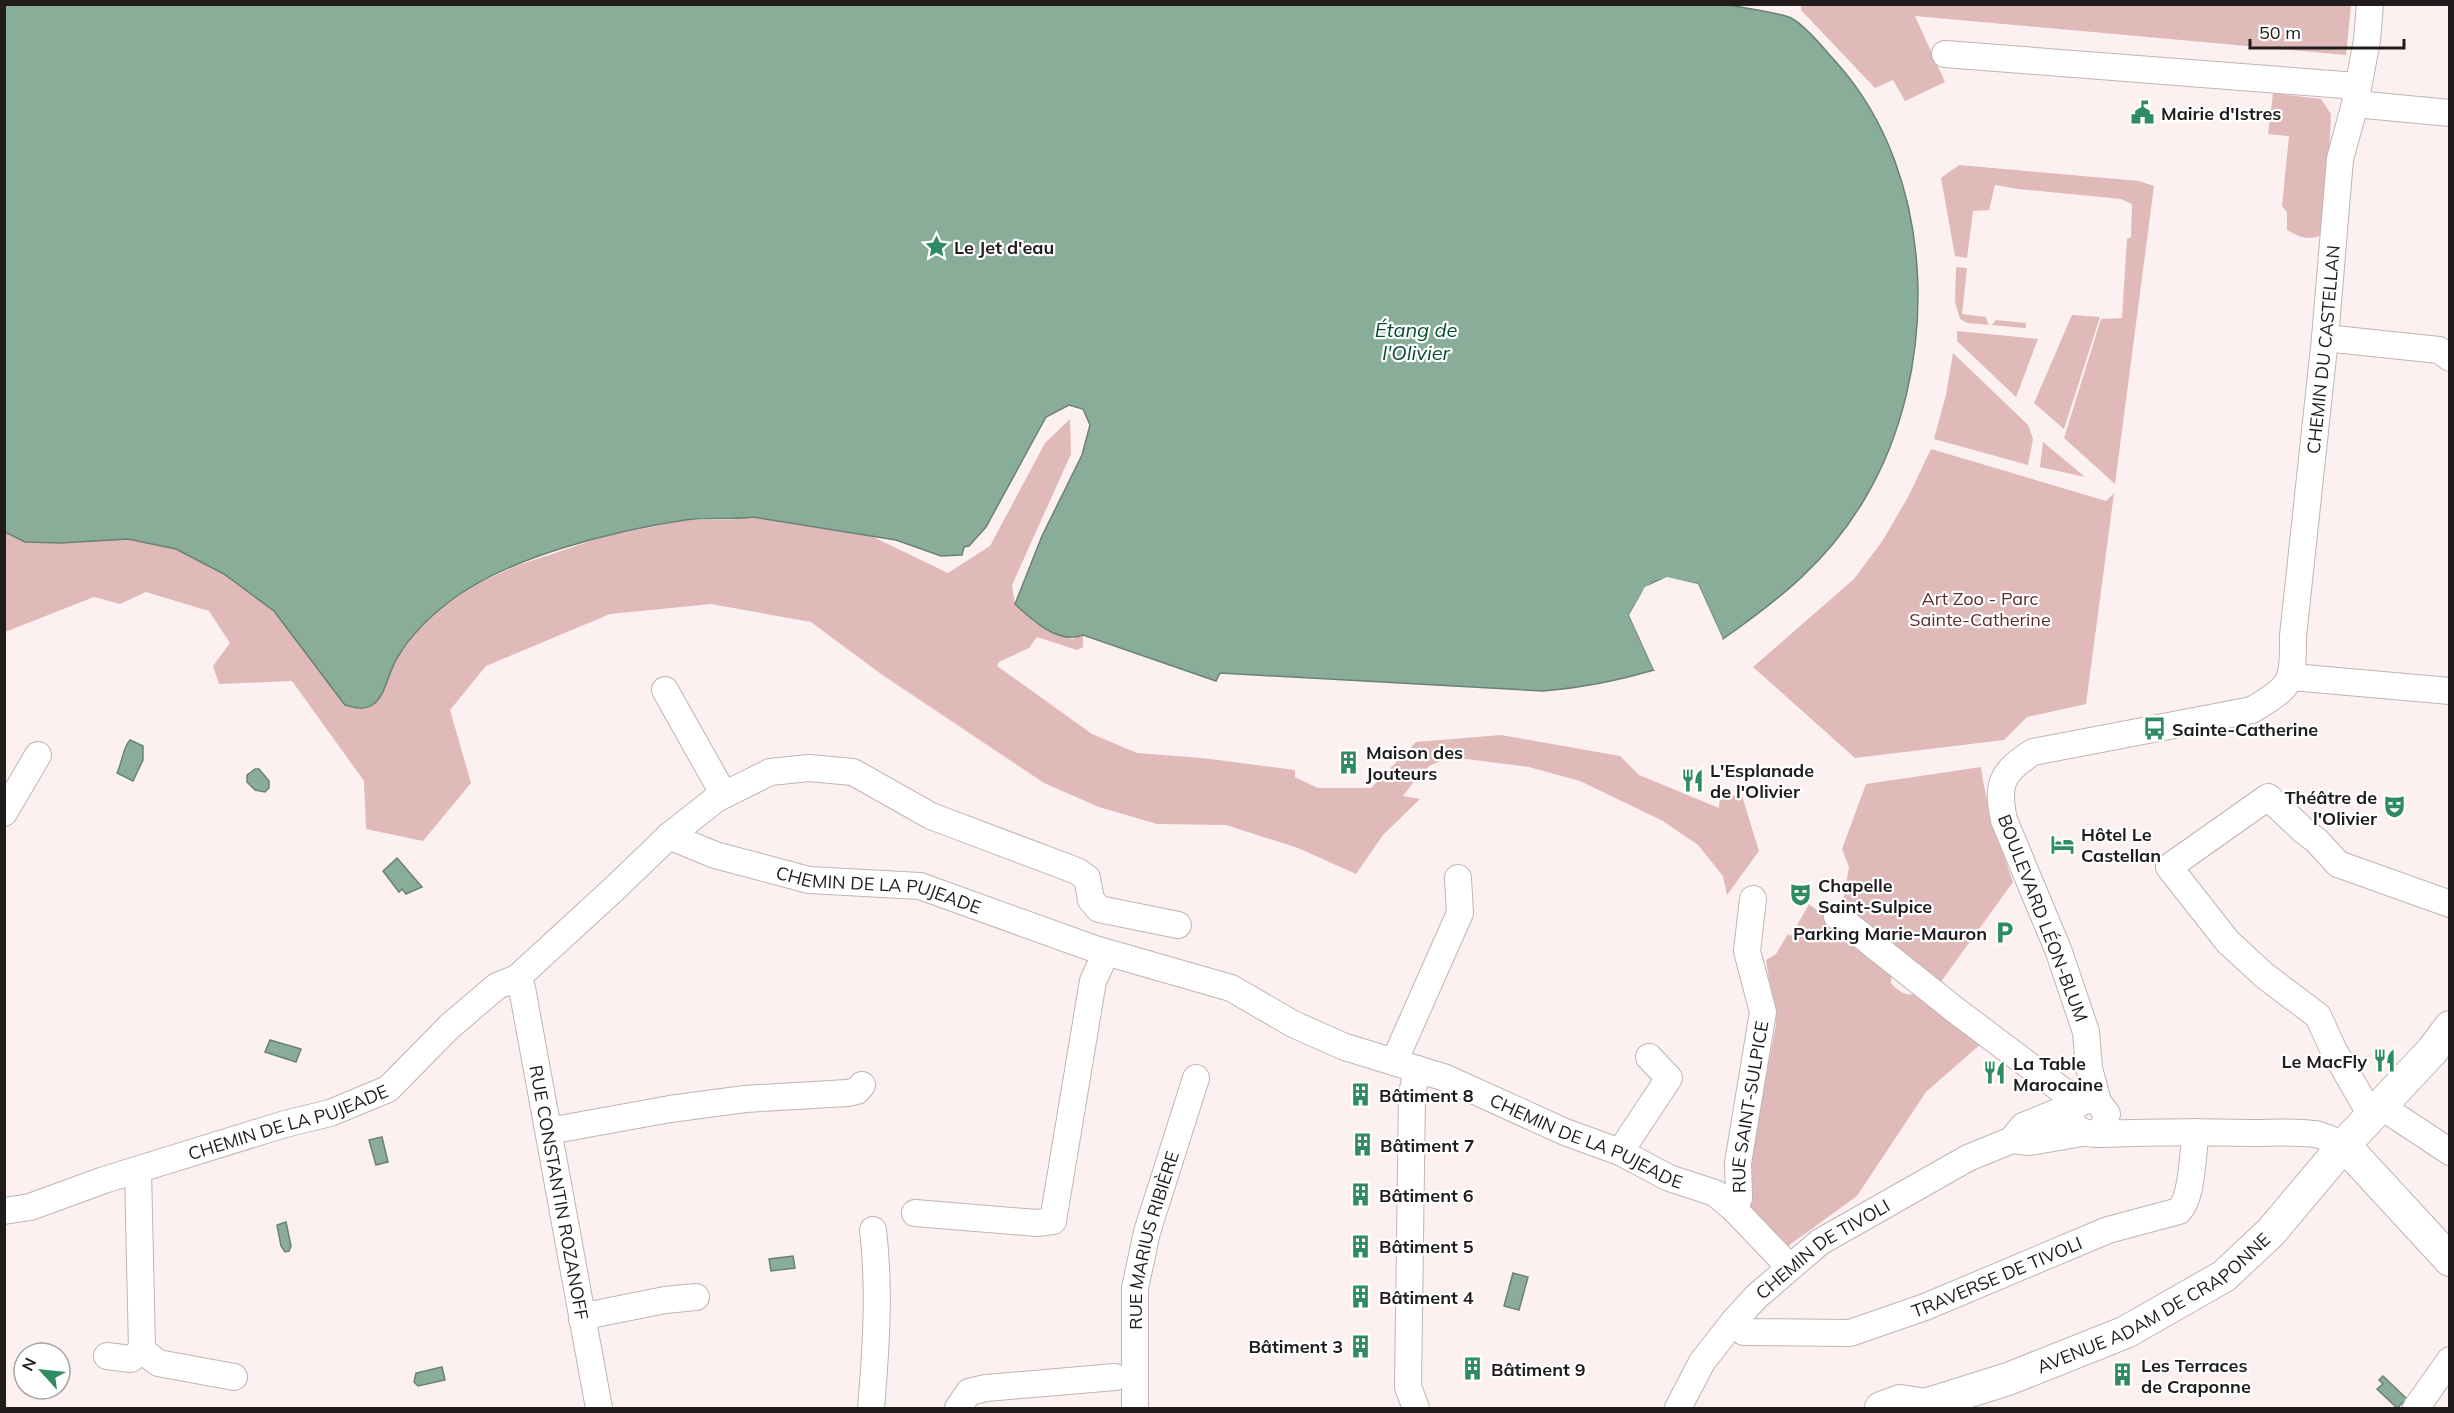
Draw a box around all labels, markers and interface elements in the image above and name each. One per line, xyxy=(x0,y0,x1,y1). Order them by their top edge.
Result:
scale bar xyxy=(2250,12,2404,50)
text: 50 m xyxy=(2259,21,2301,44)
public building icon: Mairie d'Istres xyxy=(2130,100,2156,126)
place label: Mairie d'Istres xyxy=(2161,102,2281,125)
place icon: Le Jet d'eau xyxy=(923,234,949,260)
place label: Le Jet d'eau xyxy=(954,236,1054,259)
street label: CHEMIN DU CASTELLAN xyxy=(2301,244,2344,455)
water label: Étang de l'Olivier xyxy=(1375,317,1457,365)
park label: Art Zoo - Parc Sainte-Catherine xyxy=(1909,587,2051,631)
bus stop icon: Sainte-Catherine xyxy=(2141,716,2167,742)
place label: Sainte-Catherine xyxy=(2172,718,2318,741)
place label: Maison des Jouteurs xyxy=(1366,741,1463,785)
building icon: Maison des Jouteurs xyxy=(1335,749,1361,775)
place label: L'Esplanade de l'Olivier xyxy=(1710,759,1814,803)
restaurant icon: L'Esplanade de l'Olivier xyxy=(1679,767,1705,793)
place label: Théâtre de l'Olivier xyxy=(2284,786,2378,830)
theatre icon: Théâtre de l'Olivier xyxy=(2382,794,2408,820)
street label: BOULEVARD LÉON-BLUM xyxy=(1993,811,2093,1025)
place label: Hôtel Le Castellan xyxy=(2081,823,2161,867)
hotel icon: Hôtel Le Castellan xyxy=(2050,831,2076,857)
street label: CHEMIN DE LA PUJEADE xyxy=(774,860,984,919)
place label: Chapelle Saint-Sulpice xyxy=(1818,874,1932,918)
theatre icon: Chapelle Saint-Sulpice xyxy=(1787,882,1813,908)
parking icon: Parking Marie-Mauron xyxy=(1992,920,2018,946)
place label: Parking Marie-Mauron xyxy=(1793,922,1987,945)
street label: RUE SAINT-SULPICE xyxy=(1726,1019,1773,1194)
restaurant icon: Le MacFly xyxy=(2372,1048,2398,1074)
place label: Le MacFly xyxy=(2282,1050,2367,1073)
place label: La Table Marocaine xyxy=(2013,1052,2103,1096)
restaurant icon: La Table Marocaine xyxy=(1982,1060,2008,1086)
street label: RUE CONSTANTIN ROZANOFF xyxy=(525,1063,594,1322)
street label: CHEMIN DE LA PUJEADE xyxy=(185,1079,391,1165)
building icon: Bâtiment 8 xyxy=(1348,1082,1374,1108)
place label: Bâtiment 8 xyxy=(1379,1084,1474,1107)
street label: CHEMIN DE LA PUJEADE xyxy=(1486,1088,1686,1193)
building icon: Bâtiment 7 xyxy=(1349,1132,1375,1158)
place label: Bâtiment 7 xyxy=(1380,1134,1475,1157)
street label: RUE MARIUS RIBIÈRE xyxy=(1124,1148,1184,1330)
building icon: Bâtiment 6 xyxy=(1348,1182,1374,1208)
place label: Bâtiment 6 xyxy=(1379,1184,1474,1207)
street label: CHEMIN DE TIVOLI xyxy=(1750,1193,1894,1304)
street label: AVENUE ADAM DE CRAPONNE xyxy=(2033,1228,2275,1378)
street label: TRAVERSE DE TIVOLI xyxy=(1908,1231,2085,1322)
building icon: Bâtiment 5 xyxy=(1348,1233,1374,1259)
place label: Bâtiment 5 xyxy=(1379,1235,1474,1258)
building icon: Bâtiment 4 xyxy=(1348,1284,1374,1310)
place label: Bâtiment 4 xyxy=(1379,1286,1474,1309)
building icon: Bâtiment 3 xyxy=(1348,1333,1374,1359)
place label: Bâtiment 3 xyxy=(1248,1335,1343,1358)
north arrow xyxy=(12,1341,72,1401)
text: N xyxy=(17,1354,40,1374)
place label: Les Terraces de Craponne xyxy=(2141,1354,2251,1398)
building icon: Bâtiment 9 xyxy=(1460,1356,1486,1382)
place label: Bâtiment 9 xyxy=(1491,1358,1586,1381)
building icon: Les Terraces de Craponne xyxy=(2110,1362,2136,1388)

